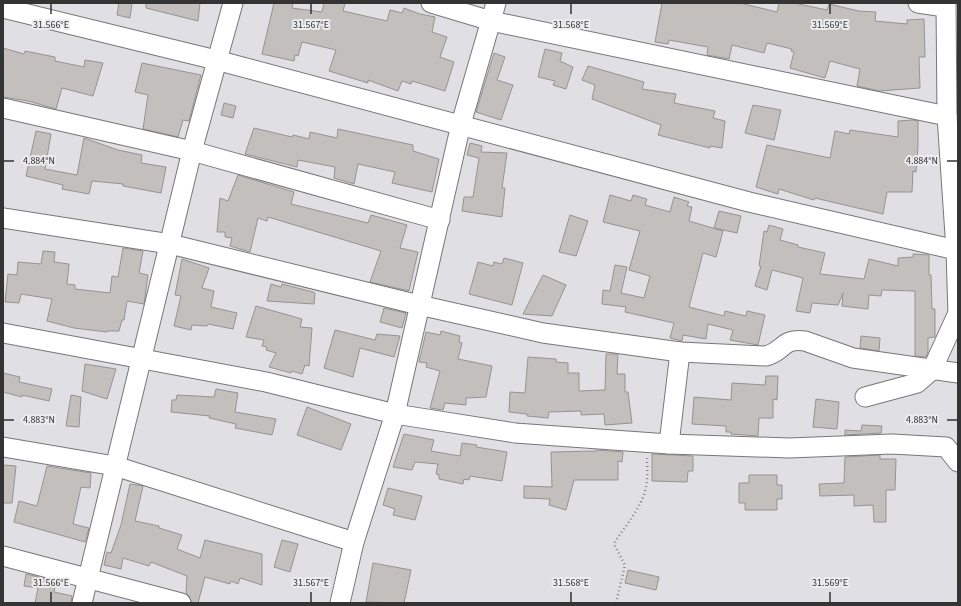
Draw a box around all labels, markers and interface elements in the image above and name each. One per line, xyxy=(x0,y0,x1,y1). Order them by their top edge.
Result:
text: 31.566°E xyxy=(33,18,69,32)
text: 31.567°E xyxy=(293,18,329,32)
text: 31.568°E xyxy=(553,18,589,32)
text: 31.569°E xyxy=(812,18,848,32)
text: 4.884°N xyxy=(23,154,55,168)
text: 4.884°N xyxy=(906,154,938,168)
text: 4.883°N xyxy=(23,413,55,427)
text: 4.883°N xyxy=(906,413,938,427)
text: 31.566°E xyxy=(33,576,69,590)
text: 31.567°E xyxy=(293,576,329,590)
text: 31.568°E xyxy=(553,576,589,590)
text: 31.569°E xyxy=(812,576,848,590)

